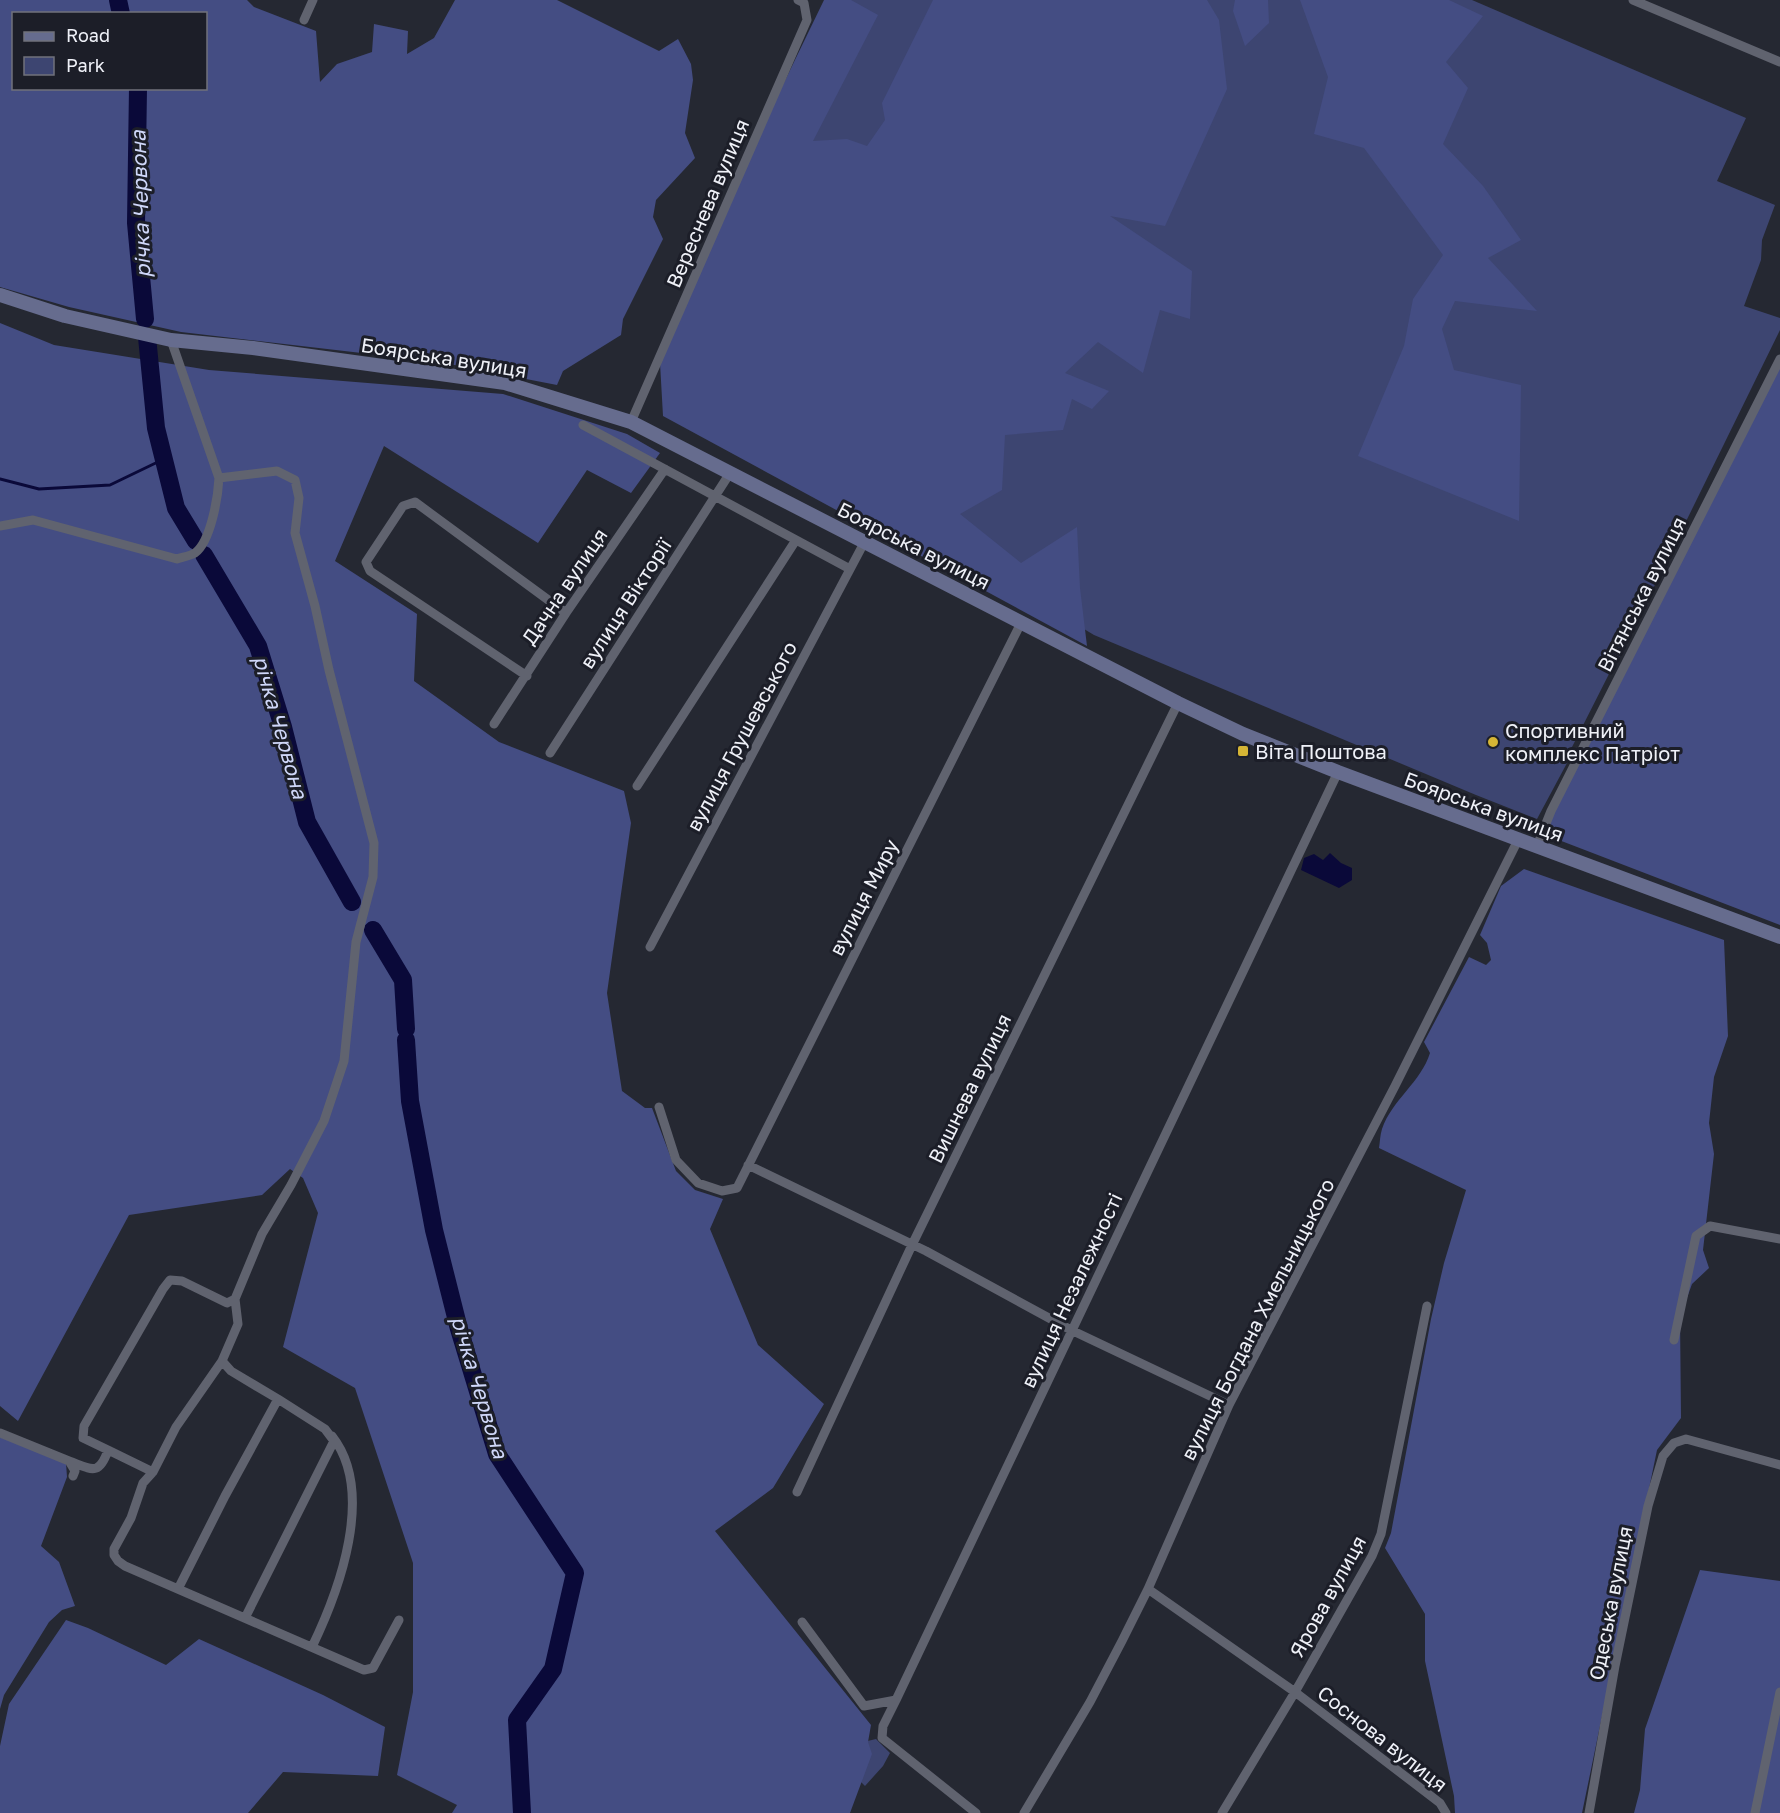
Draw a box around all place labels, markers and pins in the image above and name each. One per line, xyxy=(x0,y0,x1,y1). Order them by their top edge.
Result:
place label: Спортивний комплекс Патріот xyxy=(1505,718,1680,765)
marker: Спортивний комплекс Патріот xyxy=(1486,735,1500,749)
place label: Віта Поштова xyxy=(1255,739,1387,763)
marker: Віта Поштова xyxy=(1236,744,1250,758)

